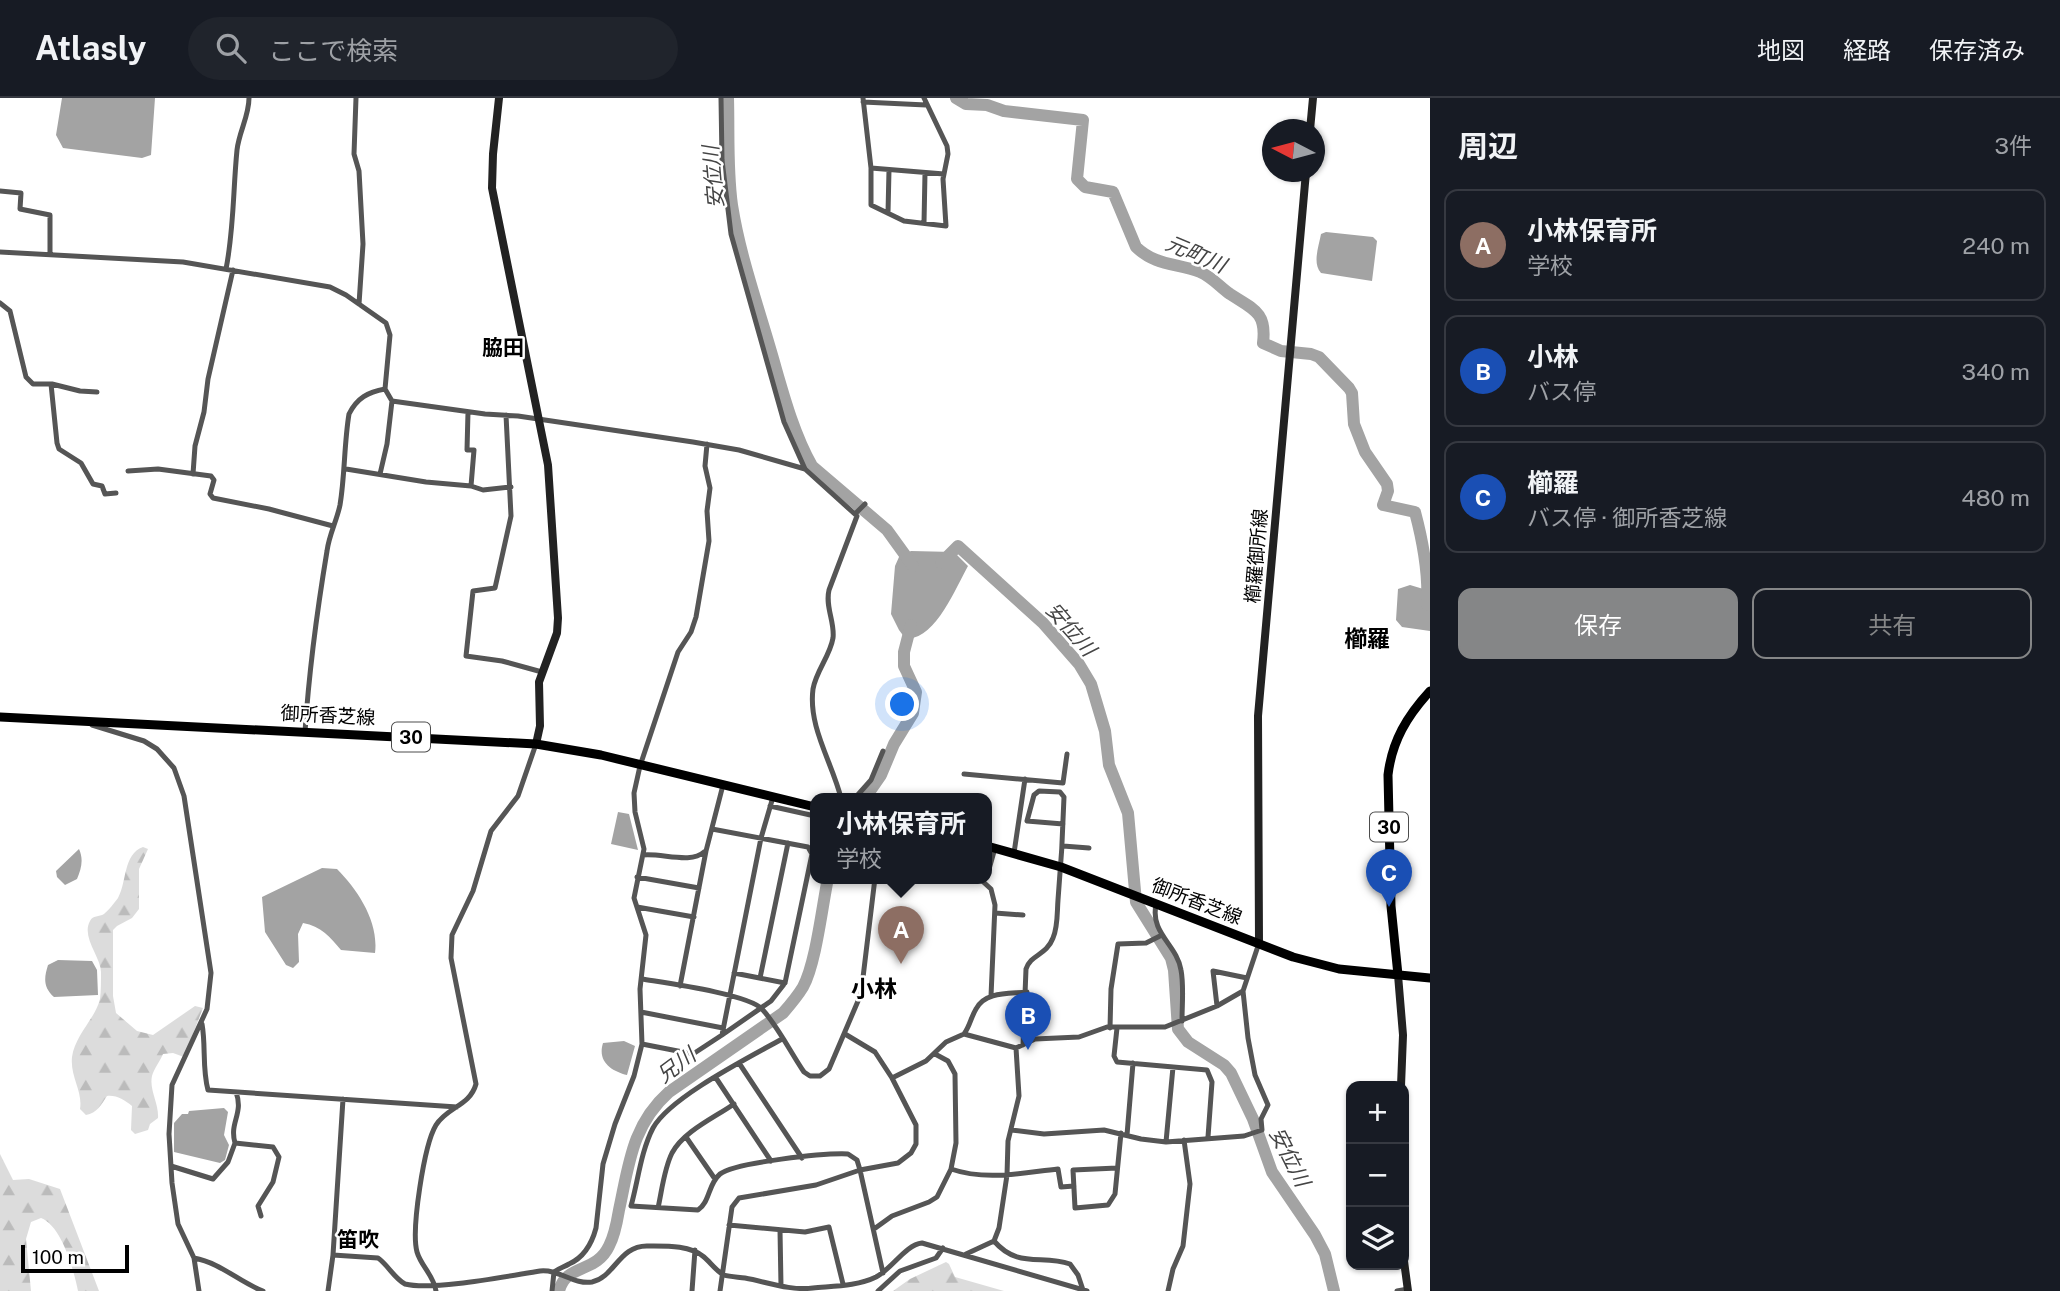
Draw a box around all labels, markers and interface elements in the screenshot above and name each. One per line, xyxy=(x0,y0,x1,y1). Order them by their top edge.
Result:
search box xyxy=(188,17,678,80)
text: Atlasly xyxy=(35,29,146,67)
icon: search xyxy=(212,29,250,67)
text: ここで検索 xyxy=(268,35,398,66)
text: 地図 xyxy=(1757,36,1805,64)
text: 経路 xyxy=(1843,36,1891,64)
text: 保存済み xyxy=(1929,36,2025,64)
north arrow xyxy=(1262,119,1325,182)
text: 周辺 xyxy=(1458,128,1518,164)
text: 3件 xyxy=(1995,132,2032,159)
water label: 安位川 xyxy=(698,143,728,209)
text: 小林保育所 xyxy=(1527,215,1657,246)
water label: 元町川 xyxy=(1162,230,1232,279)
text: A xyxy=(1475,232,1491,259)
text: 240 m xyxy=(1962,232,2030,259)
text: 学校 xyxy=(1527,252,1573,279)
district label: 脇田 xyxy=(482,335,524,360)
text: 小林 xyxy=(1527,341,1579,372)
text: B xyxy=(1475,358,1491,385)
text: 340 m xyxy=(1962,358,2030,385)
text: バス停 xyxy=(1527,378,1596,405)
text: 櫛羅 xyxy=(1527,467,1579,498)
text: C xyxy=(1475,484,1491,511)
text: 480 m xyxy=(1961,484,2030,511)
text: バス停 · 御所香芝線 xyxy=(1527,504,1727,531)
street label: 櫛羅御所線 xyxy=(1241,508,1271,604)
button: 保存 xyxy=(1458,588,1738,659)
button: 共有 xyxy=(1752,588,2032,659)
water label: 安位川 xyxy=(1041,597,1102,662)
district label: 櫛羅 xyxy=(1344,625,1390,652)
your location xyxy=(885,687,919,721)
street label: 御所香芝線 xyxy=(280,702,376,728)
road number: 30 xyxy=(392,722,430,752)
popup xyxy=(810,793,992,884)
text: 小林保育所 xyxy=(836,808,966,839)
road number: 30 xyxy=(1370,812,1408,842)
text: 学校 xyxy=(836,845,882,872)
pin: C xyxy=(1366,849,1412,907)
street label: 御所香芝線 xyxy=(1149,874,1245,928)
pin: A xyxy=(878,906,924,964)
district label: 小林 xyxy=(851,975,897,1002)
pin: B xyxy=(1005,992,1051,1050)
water label: 兄川 xyxy=(652,1041,702,1088)
map controls xyxy=(1346,1081,1409,1270)
button: + xyxy=(1346,1081,1409,1144)
water label: 安位川 xyxy=(1265,1123,1316,1193)
button: − xyxy=(1346,1144,1409,1207)
button: layers xyxy=(1346,1207,1409,1270)
district label: 笛吹 xyxy=(337,1227,379,1252)
scale bar xyxy=(21,1242,130,1274)
text: 100 m xyxy=(32,1246,84,1268)

